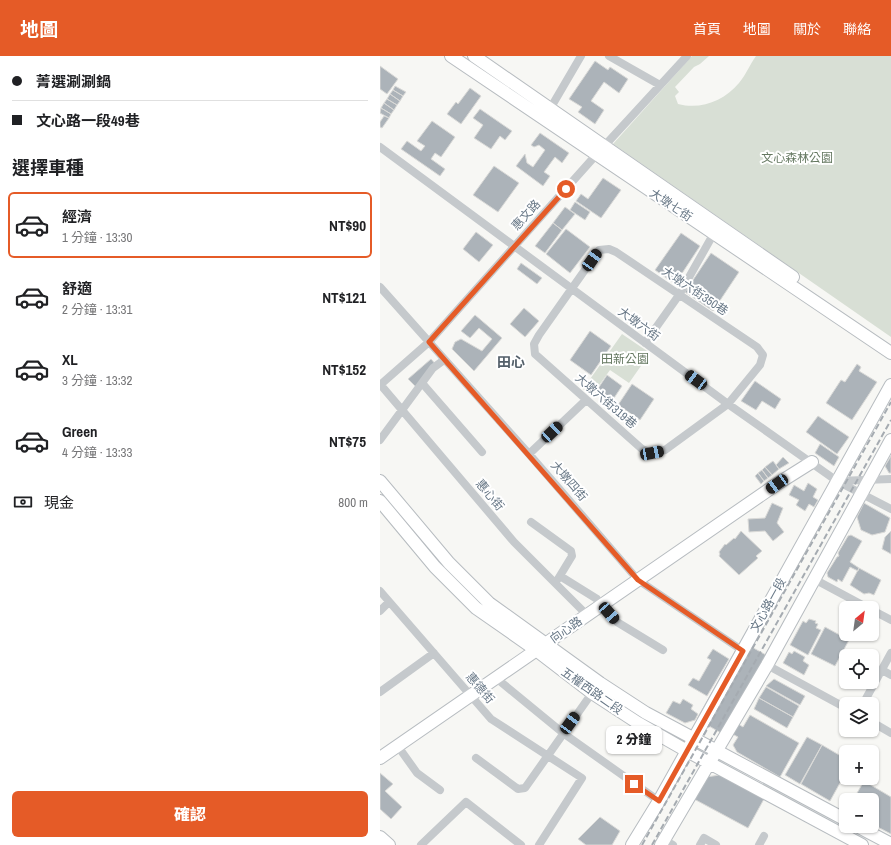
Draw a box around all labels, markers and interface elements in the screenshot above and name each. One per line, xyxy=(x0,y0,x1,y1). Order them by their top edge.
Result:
text: 地圖 xyxy=(20,16,58,42)
text: 首頁 xyxy=(693,20,721,38)
text: 地圖 xyxy=(743,20,771,38)
text: 關於 xyxy=(793,20,821,38)
text: 聯絡 xyxy=(843,20,871,38)
text: 菁選涮涮鍋 xyxy=(36,71,111,92)
text: 文心路一段49巷 xyxy=(36,110,140,131)
park label: 文心森林公園 xyxy=(761,150,833,166)
text: 選擇車種 xyxy=(12,155,84,180)
route start xyxy=(557,180,575,198)
street label: 大墩七街 xyxy=(647,185,695,225)
street label: 惠文路 xyxy=(508,196,544,234)
text: 經濟 xyxy=(62,206,92,227)
icon: car xyxy=(14,207,50,243)
text: NT$90 xyxy=(329,215,366,236)
text: 1 分鐘 · 13:30 xyxy=(62,229,132,246)
car xyxy=(580,247,604,273)
street label: 大墩六街350巷 xyxy=(659,263,731,319)
text: 舒適 xyxy=(62,278,92,299)
icon: car xyxy=(14,279,50,315)
text: NT$121 xyxy=(322,287,366,308)
text: 2 分鐘 · 13:31 xyxy=(62,301,132,318)
street label: 大墩六街 xyxy=(615,303,663,345)
text: XL xyxy=(62,349,78,370)
icon: car xyxy=(14,351,50,387)
park label: 田新公園 xyxy=(601,351,649,367)
district label: 田心 xyxy=(497,353,525,371)
text: NT$152 xyxy=(322,359,366,380)
car xyxy=(683,368,709,392)
street label: 大墩六街319巷 xyxy=(572,370,640,432)
text: 3 分鐘 · 13:32 xyxy=(62,372,132,389)
car xyxy=(539,419,565,445)
text: Green xyxy=(62,421,98,442)
icon: car xyxy=(14,423,50,459)
text: NT$75 xyxy=(329,431,366,452)
text: 4 分鐘 · 13:33 xyxy=(62,444,132,461)
car xyxy=(639,445,665,461)
street label: 大墩四街 xyxy=(547,458,591,504)
car xyxy=(764,472,790,496)
street label: 惠心街 xyxy=(472,476,508,514)
icon: cash xyxy=(12,491,34,513)
text: 現金 xyxy=(44,492,74,513)
text: 800 m xyxy=(338,494,368,511)
street label: 文心路一段 xyxy=(746,575,790,635)
car xyxy=(597,600,621,626)
north arrow xyxy=(839,601,879,641)
map controls xyxy=(839,601,879,833)
street label: 向心路 xyxy=(547,613,585,647)
button: locate xyxy=(839,649,879,689)
street label: 五權西路二段 xyxy=(558,664,626,718)
street label: 惠德街 xyxy=(462,669,498,707)
button: layers xyxy=(839,697,879,737)
car xyxy=(558,710,582,736)
callout: 2 分鐘 xyxy=(606,726,662,754)
text: 2 分鐘 xyxy=(617,731,651,748)
button: + xyxy=(839,745,879,785)
route end xyxy=(625,775,643,793)
button: 確認 xyxy=(12,791,368,837)
button: − xyxy=(839,793,879,833)

